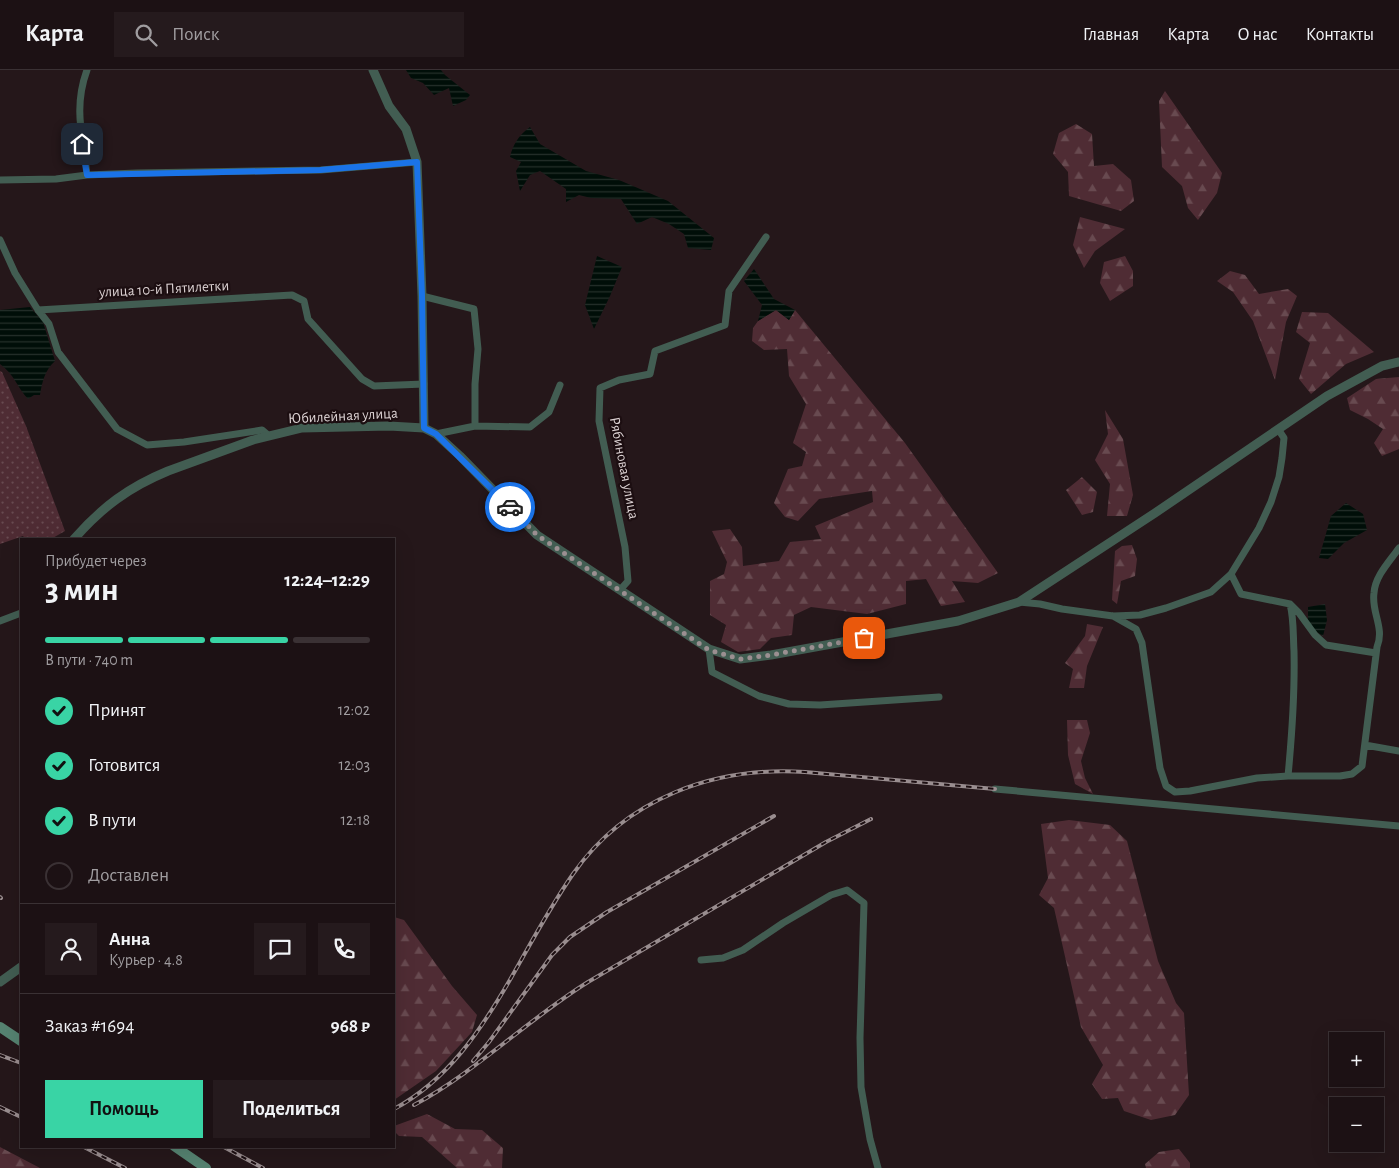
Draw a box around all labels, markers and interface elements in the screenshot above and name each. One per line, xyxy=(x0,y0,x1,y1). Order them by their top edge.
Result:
search box xyxy=(114,12,464,57)
icon: search xyxy=(132,21,160,49)
text: Карта xyxy=(25,22,84,46)
text: Поиск xyxy=(172,25,219,44)
text: Главная xyxy=(1083,26,1139,44)
text: Карта xyxy=(1167,26,1209,44)
text: О нас xyxy=(1237,26,1278,44)
text: Контакты xyxy=(1306,26,1374,44)
pin xyxy=(61,123,103,165)
icon: home xyxy=(68,130,96,158)
street label: улица 10-й Пятилетки xyxy=(98,278,229,300)
street label: Юбилейная улица xyxy=(288,406,399,426)
street label: Рябиновая улица xyxy=(607,416,641,521)
courier xyxy=(485,482,535,532)
icon: car xyxy=(496,493,524,521)
text: Прибудет через xyxy=(45,553,147,569)
text: 12:24–12:29 xyxy=(284,571,370,590)
text: 3 мин xyxy=(45,574,119,606)
pin xyxy=(843,617,885,659)
icon: bag xyxy=(850,624,878,652)
text: В пути · 740 m xyxy=(45,652,133,668)
icon: check xyxy=(45,697,73,725)
text: Принят xyxy=(88,701,145,720)
text: 12:02 xyxy=(338,702,370,718)
icon: check xyxy=(45,752,73,780)
text: Готовится xyxy=(88,756,161,775)
text: 12:03 xyxy=(339,757,370,773)
icon: check xyxy=(45,807,73,835)
text: В пути xyxy=(88,811,137,830)
text: 12:18 xyxy=(340,812,370,828)
text: Доставлен xyxy=(88,866,169,885)
button: person xyxy=(45,923,97,975)
button: chat xyxy=(254,923,306,975)
button: phone xyxy=(318,923,370,975)
text: Анна xyxy=(109,930,150,949)
text: Курьер · 4.8 xyxy=(109,952,183,968)
text: Заказ #1694 xyxy=(45,1017,134,1036)
text: 968 ₽ xyxy=(331,1017,370,1036)
map controls xyxy=(1329,1032,1384,1152)
button: + xyxy=(1329,1032,1384,1087)
button: Помощь xyxy=(45,1080,203,1138)
button: Поделиться xyxy=(213,1080,370,1138)
button: − xyxy=(1329,1097,1384,1152)

